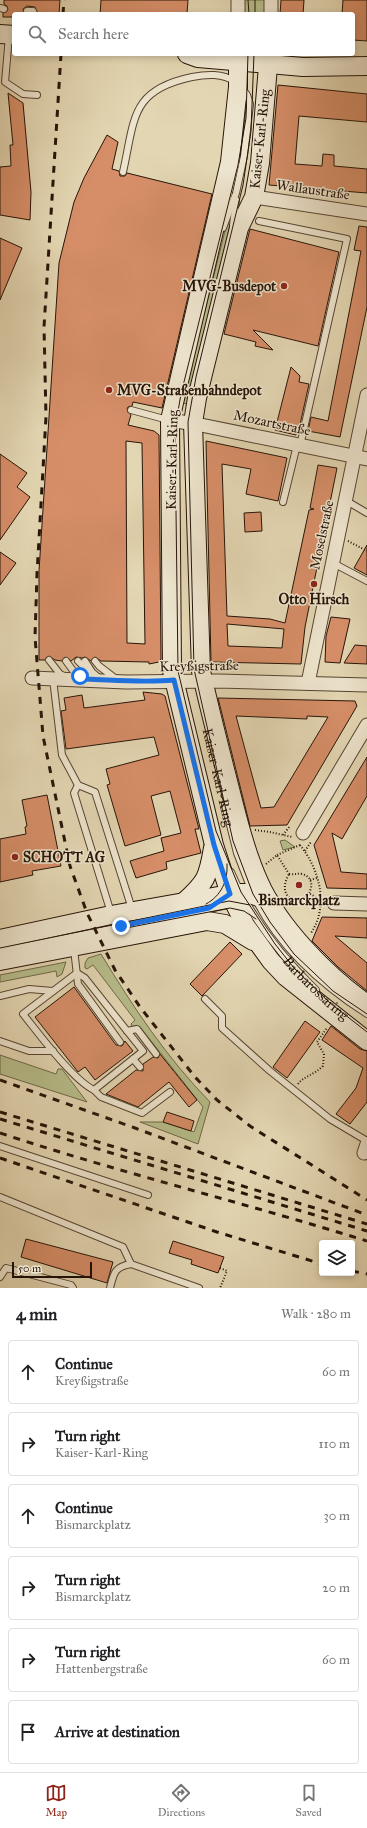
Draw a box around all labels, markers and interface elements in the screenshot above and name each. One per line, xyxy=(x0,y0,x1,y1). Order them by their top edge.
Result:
search box xyxy=(12,12,355,56)
icon: search xyxy=(26,23,48,45)
text: Search here xyxy=(58,25,129,43)
street label: Kaiser-Karl-Ring xyxy=(246,88,274,190)
street label: Wallaustraße xyxy=(275,176,351,204)
place label: MVG-Busdepot xyxy=(182,278,276,296)
marker: MVG-Busdepot xyxy=(279,281,289,291)
place label: MVG-Straßenbahndepot xyxy=(117,382,262,400)
marker: MVG-Straßenbahndepot xyxy=(104,385,114,395)
street label: Mozartstraße xyxy=(232,407,312,439)
street label: Kaiser-Karl-Ring xyxy=(163,409,181,510)
street label: Moselstraße xyxy=(306,499,338,571)
marker: Otto Hirsch xyxy=(309,579,319,589)
place label: Otto Hirsch xyxy=(279,591,350,608)
street label: Kreyßigstraße xyxy=(159,657,239,675)
route start xyxy=(71,667,89,685)
street label: Kaiser-Karl-Ring xyxy=(199,726,238,828)
place label: SCHOTT AG xyxy=(23,849,106,866)
marker: SCHOTT AG xyxy=(10,852,20,862)
marker: Bismarckplatz xyxy=(294,880,304,890)
place label: Bismarckplatz xyxy=(258,892,340,910)
route end xyxy=(112,917,130,935)
street label: Barbarossaring xyxy=(279,953,353,1023)
map controls xyxy=(319,1240,355,1276)
button: layers xyxy=(319,1240,355,1276)
scale bar xyxy=(12,1260,92,1279)
text: 50 m xyxy=(18,1262,41,1275)
text: 4 min xyxy=(16,1304,57,1325)
text: Walk · 280 m xyxy=(281,1306,351,1322)
text: Continue xyxy=(55,1355,113,1373)
icon: ahead xyxy=(17,1361,39,1383)
text: 60 m xyxy=(322,1364,350,1380)
text: Kreyßigstraße xyxy=(55,1373,129,1389)
text: Turn right xyxy=(55,1427,120,1445)
icon: right xyxy=(17,1433,39,1455)
text: 110 m xyxy=(318,1436,350,1452)
text: Kaiser-Karl-Ring xyxy=(55,1445,148,1461)
text: Continue xyxy=(55,1499,113,1517)
icon: ahead xyxy=(17,1505,39,1527)
text: 30 m xyxy=(324,1508,350,1524)
text: Bismarckplatz xyxy=(55,1517,131,1533)
text: Turn right xyxy=(55,1571,120,1589)
icon: right xyxy=(17,1577,39,1599)
text: 20 m xyxy=(322,1580,350,1596)
text: Bismarckplatz xyxy=(55,1589,131,1605)
text: Turn right xyxy=(55,1643,120,1661)
icon: right xyxy=(17,1649,39,1671)
text: 60 m xyxy=(322,1652,350,1668)
text: Hattenbergstraße xyxy=(55,1661,148,1677)
icon: arrive xyxy=(17,1721,39,1743)
text: Arrive at destination xyxy=(55,1723,180,1741)
tab: Map xyxy=(45,1782,67,1819)
tab: Directions xyxy=(158,1782,205,1819)
tab: Saved xyxy=(296,1782,322,1819)

